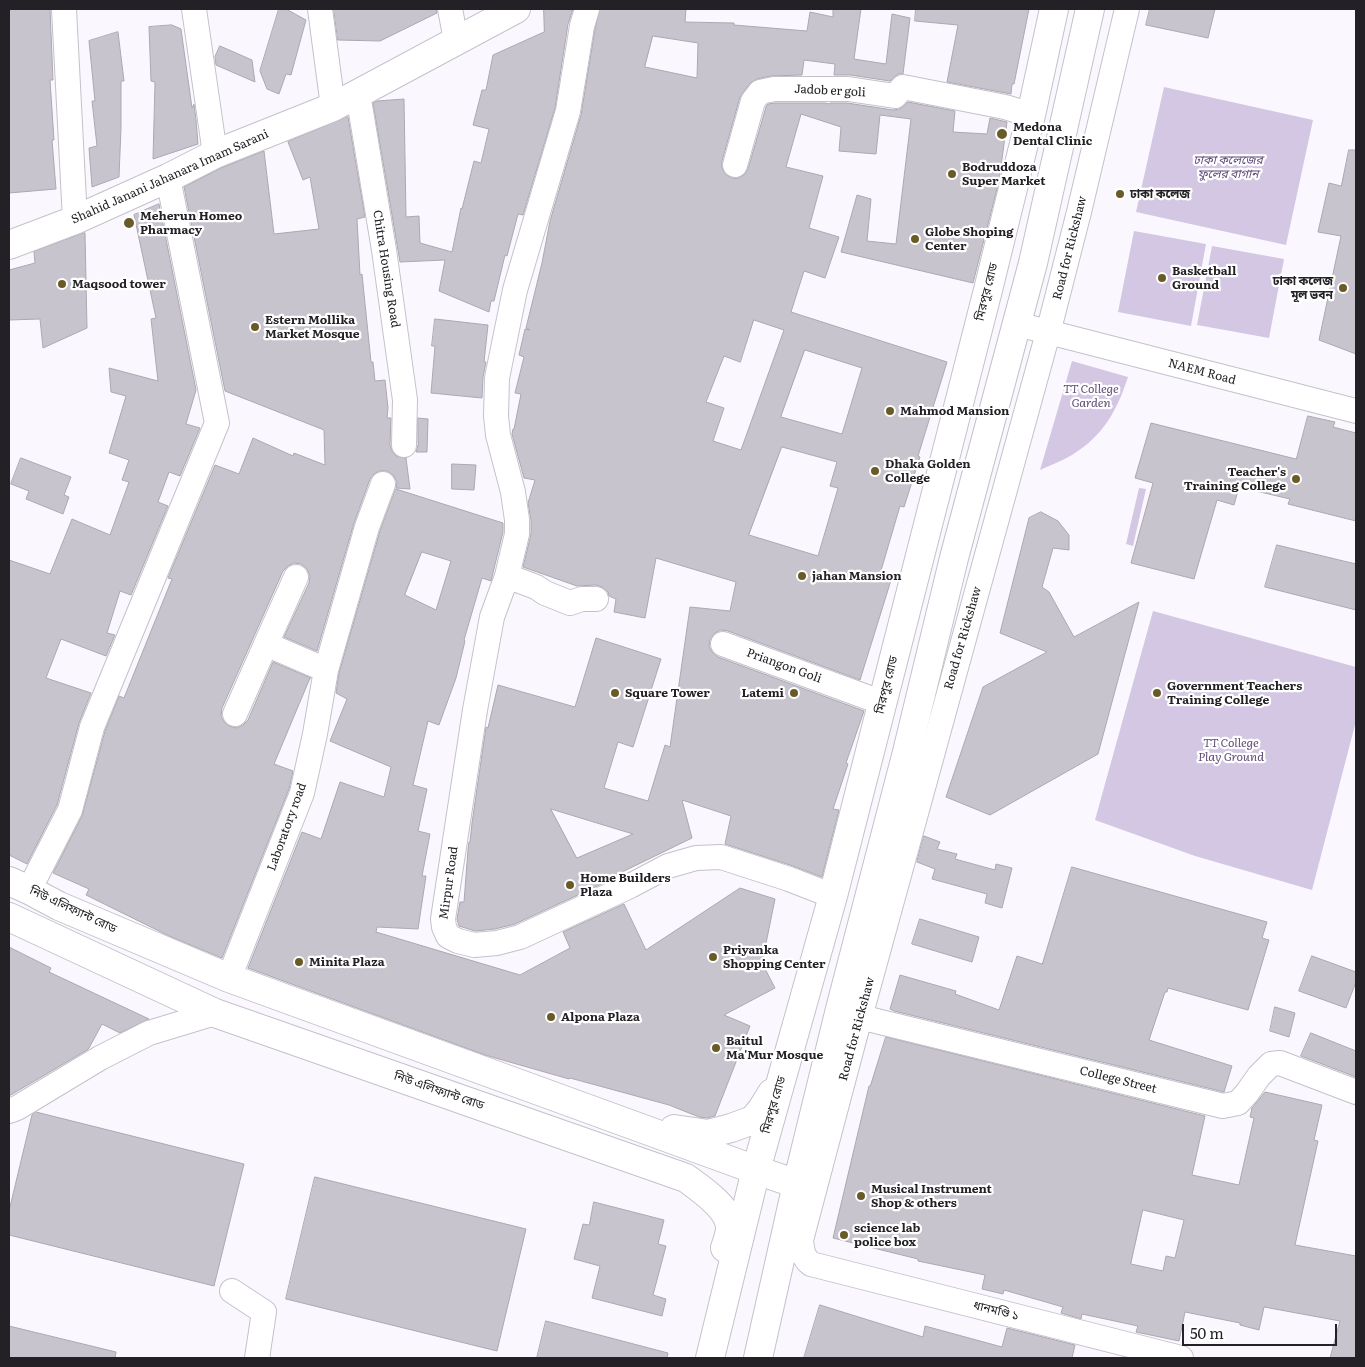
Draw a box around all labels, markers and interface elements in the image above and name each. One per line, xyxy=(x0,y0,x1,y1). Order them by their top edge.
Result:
street label: Jadob er goli xyxy=(794,82,866,100)
place label: Medona Dental Clinic xyxy=(1013,120,1092,148)
street label: Shahid Janani Jahanara Imam Sarani xyxy=(69,127,271,227)
marker: Medona Dental Clinic xyxy=(995,127,1009,141)
park label: ঢাকা কলেজের ফুলের বাগান xyxy=(1193,153,1263,181)
place label: Bodruddoza Super Market xyxy=(962,160,1046,188)
marker: Bodruddoza Super Market xyxy=(946,168,958,180)
place label: ঢাকা কলেজ xyxy=(1130,187,1190,201)
marker: ঢাকা কলেজ xyxy=(1114,188,1126,200)
street label: Road for Rickshaw xyxy=(1050,195,1090,301)
place label: Meherun Homeo Pharmacy xyxy=(140,209,242,237)
street label: Chitra Housing Road xyxy=(370,209,402,329)
marker: Meherun Homeo Pharmacy xyxy=(122,216,136,230)
place label: Globe Shoping Center xyxy=(925,225,1014,253)
marker: Globe Shoping Center xyxy=(909,233,921,245)
street label: মিরপুর রোড xyxy=(973,262,1001,322)
place label: Basketball Ground xyxy=(1172,264,1236,292)
marker: Basketball Ground xyxy=(1156,272,1168,284)
place label: ঢাকা কলেজ মূল ভবন xyxy=(1273,274,1333,302)
place label: Maqsood tower xyxy=(72,277,166,291)
marker: Maqsood tower xyxy=(56,278,68,290)
marker: ঢাকা কলেজ মূল ভবন xyxy=(1337,282,1349,294)
place label: Estern Mollika Market Mosque xyxy=(265,313,360,341)
marker: Estern Mollika Market Mosque xyxy=(249,321,261,333)
street label: NAEM Road xyxy=(1167,356,1237,388)
park label: TT College Garden xyxy=(1063,382,1119,410)
place label: Mahmod Mansion xyxy=(900,404,1009,418)
marker: Mahmod Mansion xyxy=(884,405,896,417)
place label: Dhaka Golden College xyxy=(885,457,971,485)
marker: Dhaka Golden College xyxy=(869,465,881,477)
place label: Teacher's Training College xyxy=(1184,465,1286,493)
marker: Teacher's Training College xyxy=(1290,473,1302,485)
place label: jahan Mansion xyxy=(812,569,902,583)
marker: jahan Mansion xyxy=(796,570,808,582)
street label: Road for Rickshaw xyxy=(941,585,985,691)
street label: Priangon Goli xyxy=(745,646,823,686)
street label: মিরপুর রোড xyxy=(873,655,901,715)
place label: Government Teachers Training College xyxy=(1167,679,1302,707)
place label: Square Tower xyxy=(625,686,710,700)
place label: Latemi xyxy=(741,686,784,700)
marker: Square Tower xyxy=(609,687,621,699)
marker: Latemi xyxy=(788,687,800,699)
marker: Government Teachers Training College xyxy=(1151,687,1163,699)
park label: TT College Play Ground xyxy=(1198,736,1264,764)
street label: Laboratory road xyxy=(264,781,310,873)
street label: Mirpur Road xyxy=(437,845,461,921)
place label: Home Builders Plaza xyxy=(580,871,670,899)
marker: Home Builders Plaza xyxy=(564,879,576,891)
street label: নিউ এলিফ্যান্ট রোড xyxy=(27,884,119,936)
place label: Priyanka Shopping Center xyxy=(723,943,825,971)
marker: Priyanka Shopping Center xyxy=(707,951,719,963)
place label: Minita Plaza xyxy=(309,955,385,969)
marker: Minita Plaza xyxy=(293,956,305,968)
street label: Road for Rickshaw xyxy=(836,976,878,1082)
place label: Alpona Plaza xyxy=(561,1010,640,1024)
marker: Alpona Plaza xyxy=(545,1011,557,1023)
place label: Baitul Ma'Mur Mosque xyxy=(726,1034,823,1062)
marker: Baitul Ma'Mur Mosque xyxy=(710,1042,722,1054)
street label: College Street xyxy=(1078,1063,1158,1097)
street label: নিউ এলিফ্যান্ট রোড xyxy=(392,1069,486,1113)
street label: মিরপুর রোড xyxy=(759,1075,789,1135)
place label: Musical Instrument Shop & others xyxy=(871,1182,992,1210)
marker: Musical Instrument Shop & others xyxy=(855,1190,867,1202)
place label: science lab police box xyxy=(854,1221,920,1249)
marker: science lab police box xyxy=(838,1229,850,1241)
street label: ধানমণ্ডি ১ xyxy=(972,1298,1020,1324)
scale bar xyxy=(1185,1314,1340,1346)
text: 50 m xyxy=(1190,1321,1224,1344)

